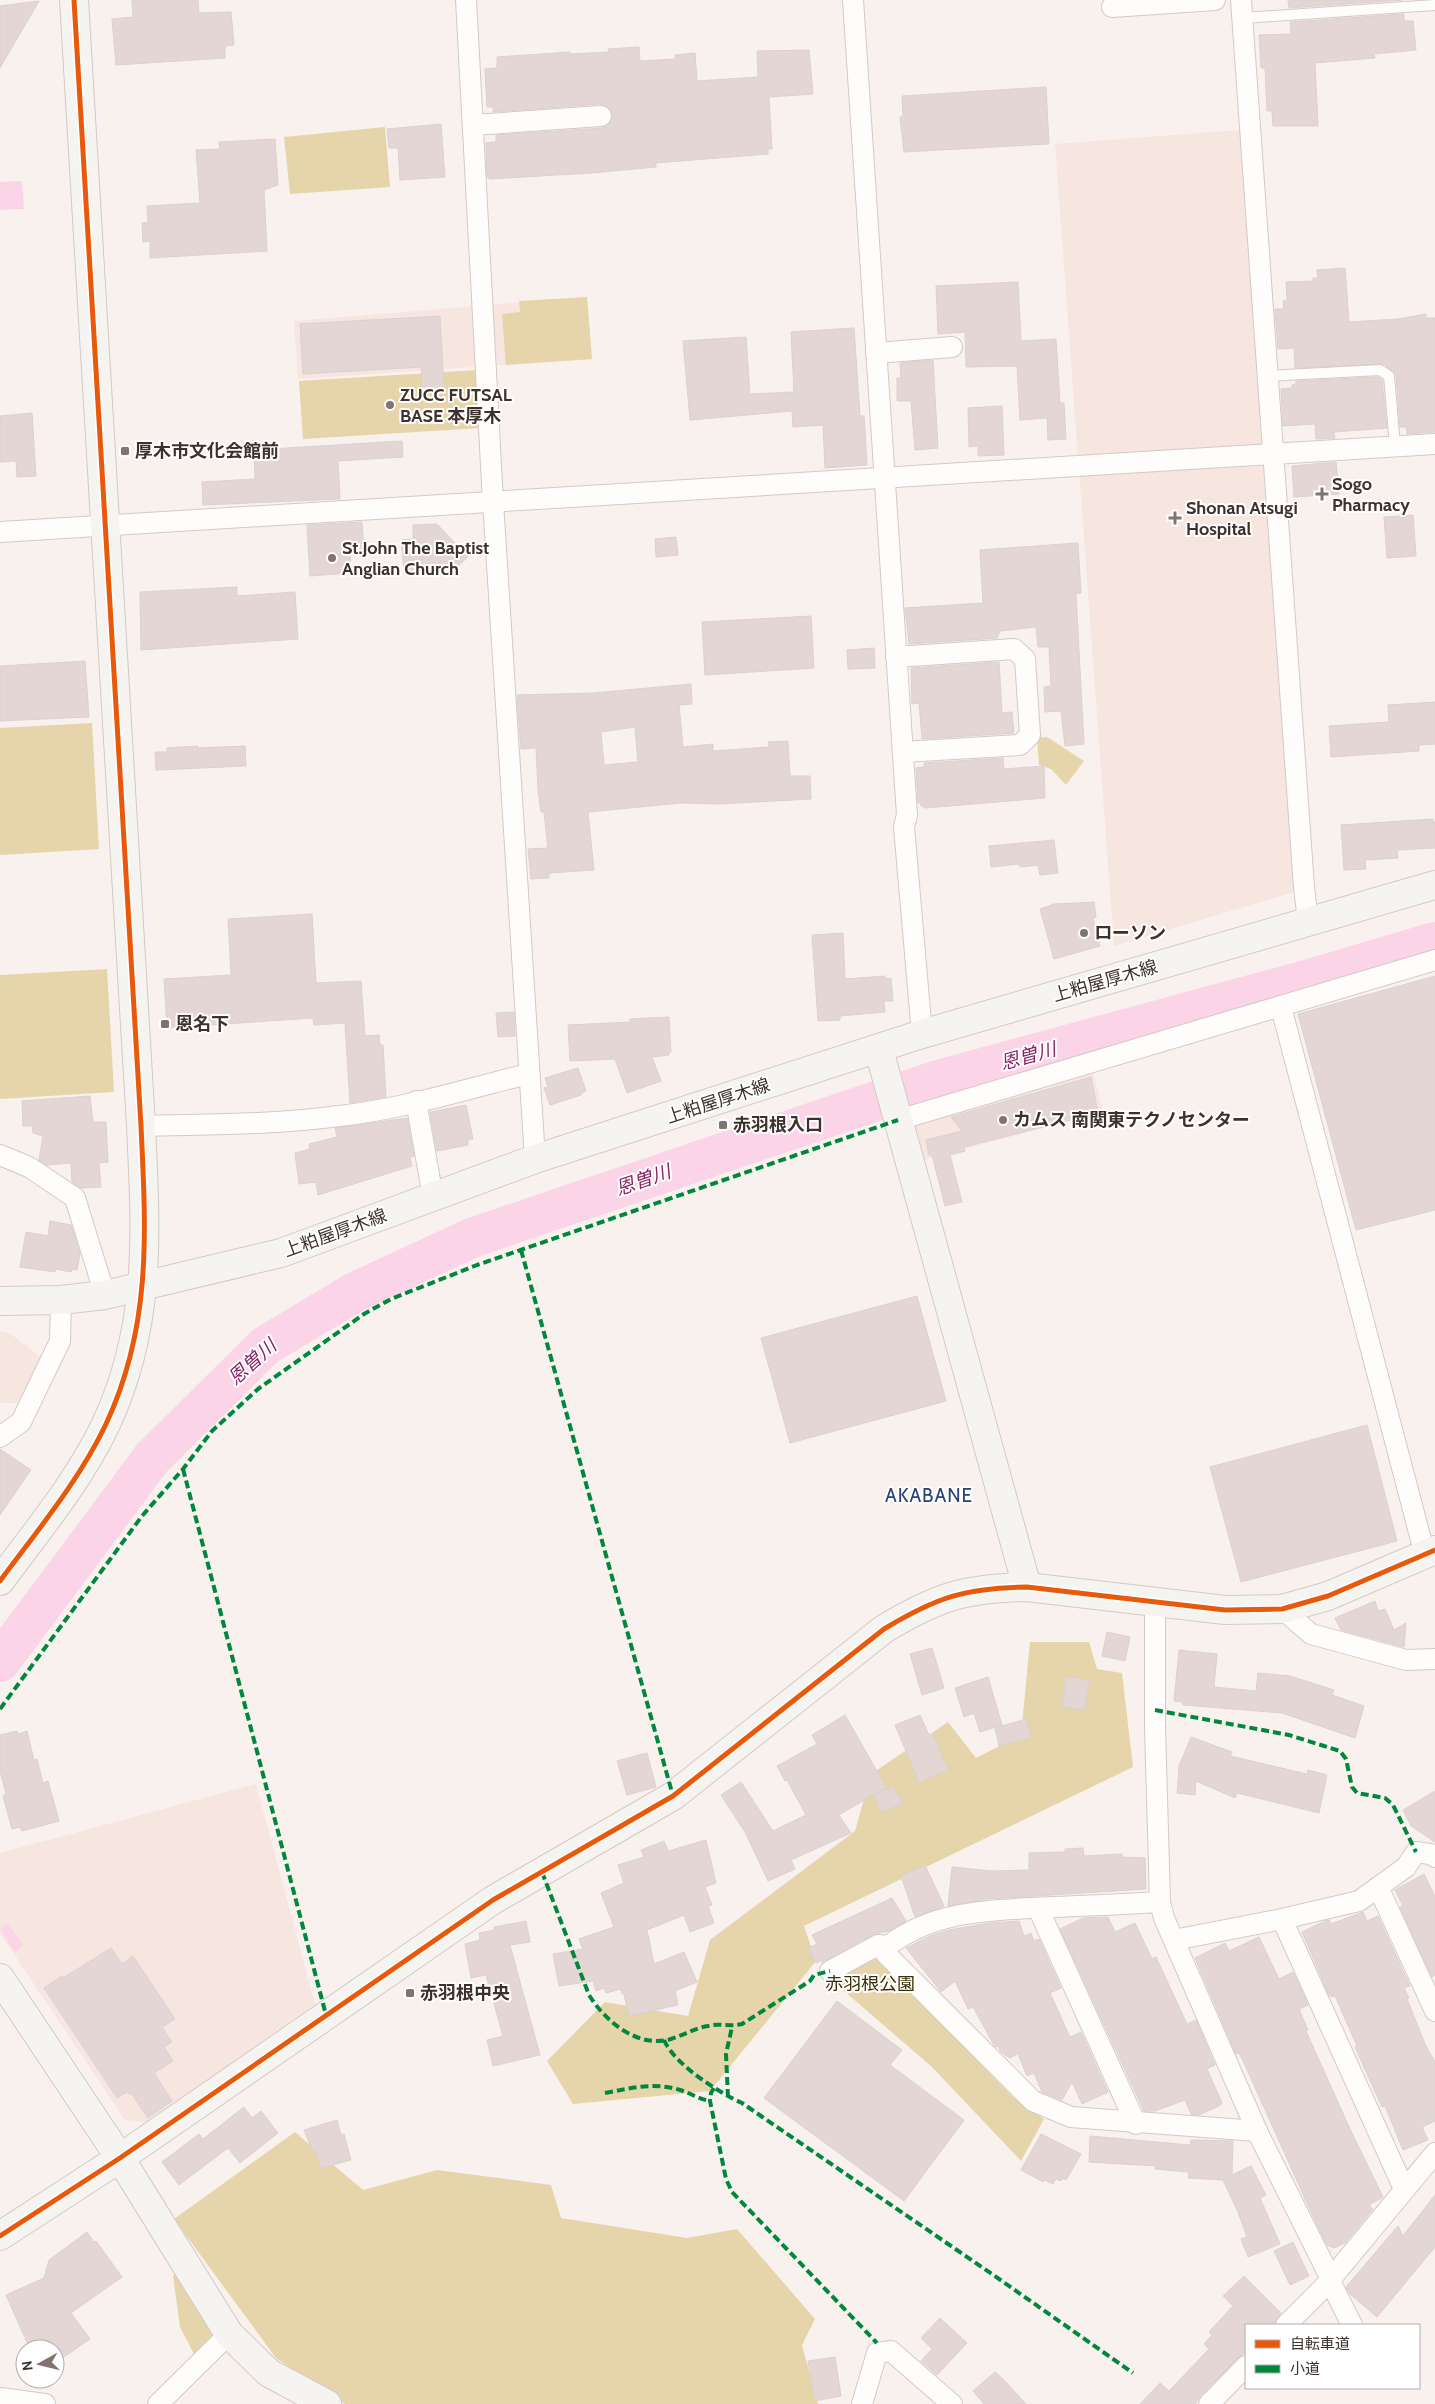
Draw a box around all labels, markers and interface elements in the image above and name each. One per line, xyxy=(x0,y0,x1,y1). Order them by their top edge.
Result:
place label: ZUCC FUTSAL BASE 本厚木 xyxy=(400,384,512,427)
marker: ZUCC FUTSAL BASE 本厚木 xyxy=(384,399,396,411)
place label: 厚木市文化会館前 xyxy=(135,440,279,462)
marker: 厚木市文化会館前 xyxy=(119,445,131,457)
place label: Sogo Pharmacy xyxy=(1332,473,1410,516)
marker: Sogo Pharmacy xyxy=(1316,488,1328,500)
place label: Shonan Atsugi Hospital xyxy=(1186,497,1298,540)
marker: Shonan Atsugi Hospital xyxy=(1168,511,1182,525)
place label: St.John The Baptist Anglian Church xyxy=(342,537,489,580)
marker: St.John The Baptist Anglian Church xyxy=(326,552,338,564)
place label: ローソン xyxy=(1094,922,1166,944)
marker: ローソン xyxy=(1078,927,1090,939)
street label: 上粕屋厚木線 xyxy=(1050,956,1160,1006)
place label: 恩名下 xyxy=(175,1013,229,1035)
marker: 恩名下 xyxy=(159,1018,171,1030)
water label: 恩曽川 xyxy=(997,1037,1060,1074)
street label: 上粕屋厚木線 xyxy=(663,1074,773,1128)
place label: カムス 南関東テクノセンター xyxy=(1013,1109,1250,1131)
place label: 赤羽根入口 xyxy=(733,1114,823,1136)
marker: カムス 南関東テクノセンター xyxy=(997,1114,1009,1126)
marker: 赤羽根入口 xyxy=(717,1119,729,1131)
water label: 恩曽川 xyxy=(612,1159,676,1200)
street label: 上粕屋厚木線 xyxy=(280,1204,390,1262)
water label: 恩曽川 xyxy=(223,1333,282,1390)
district label: AKABANE xyxy=(885,1484,973,1507)
park label: 赤羽根公園 xyxy=(825,1973,915,1995)
place label: 赤羽根中央 xyxy=(420,1982,510,2004)
marker: 赤羽根中央 xyxy=(404,1987,416,1999)
legend xyxy=(1245,2324,1420,2389)
text: 自転車道 xyxy=(1290,2335,1350,2353)
north arrow xyxy=(15,2339,65,2389)
text: N xyxy=(18,2360,37,2372)
text: 小道 xyxy=(1290,2360,1320,2378)

